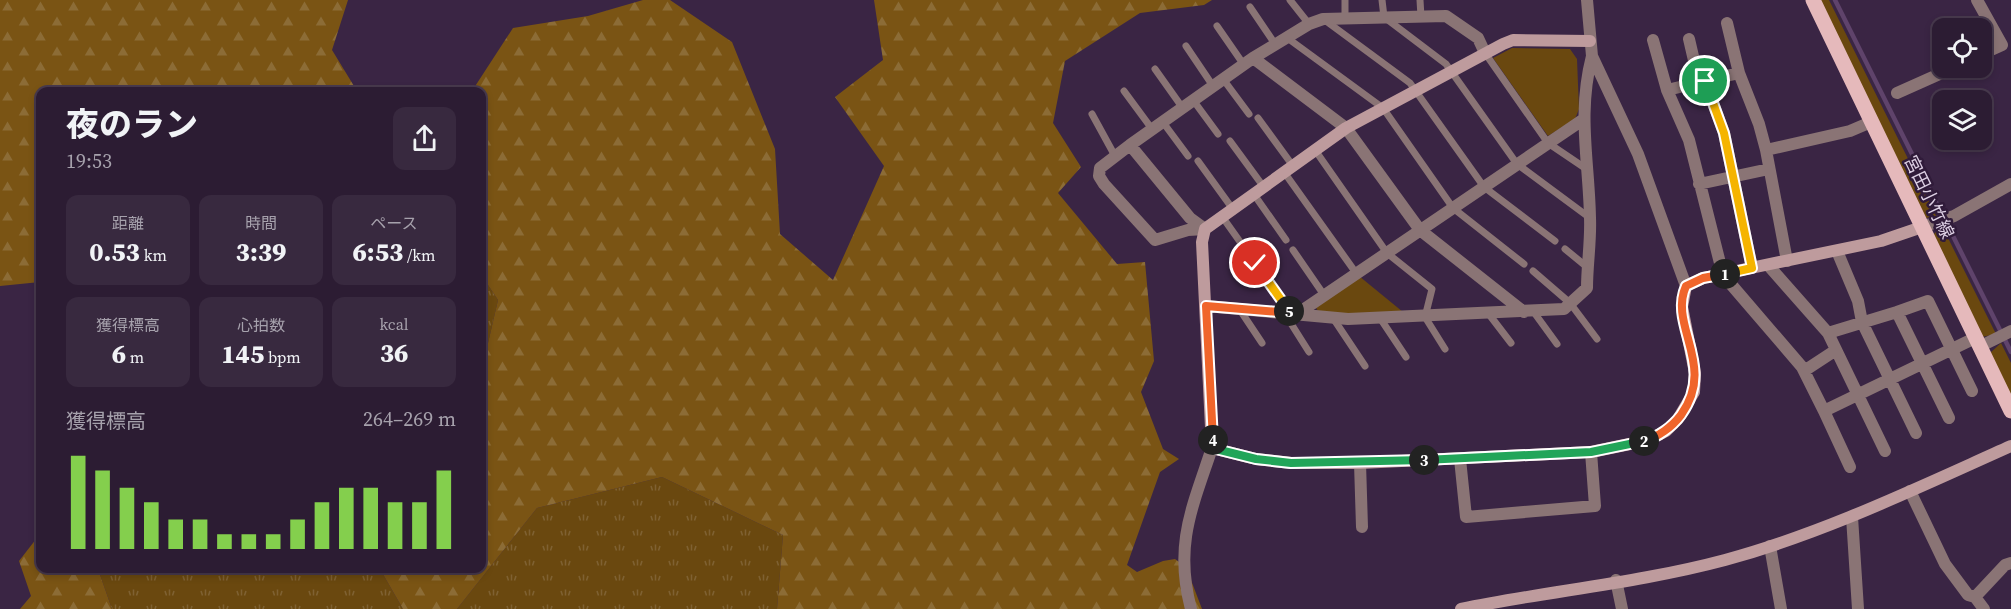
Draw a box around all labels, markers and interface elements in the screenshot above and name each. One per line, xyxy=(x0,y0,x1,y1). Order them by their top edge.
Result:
map controls xyxy=(1932,18,1992,150)
button: locate xyxy=(1932,18,1992,78)
pin xyxy=(1679,55,1730,106)
icon: arrive xyxy=(1688,64,1721,97)
button: layers xyxy=(1932,90,1992,150)
text: 夜のラン xyxy=(66,102,198,147)
button: share xyxy=(393,107,456,170)
text: 19:53 xyxy=(66,147,112,175)
street label: 宮田小竹線 xyxy=(1898,151,1960,243)
text: 距離 xyxy=(112,212,144,234)
text: 時間 xyxy=(245,212,277,234)
text: ペース xyxy=(370,212,418,234)
text: 0.53 xyxy=(89,234,140,270)
text: 3:39 xyxy=(236,234,286,270)
text: 6:53 xyxy=(353,234,403,270)
pin xyxy=(1229,237,1280,288)
text: km xyxy=(140,244,167,266)
text: /km xyxy=(403,244,435,266)
icon: check xyxy=(1238,246,1271,279)
pin: 1 xyxy=(1710,259,1740,289)
text: 1 xyxy=(1721,263,1729,285)
pin: 5 xyxy=(1274,296,1304,326)
text: 5 xyxy=(1285,300,1293,322)
text: kcal xyxy=(379,313,409,335)
text: 獲得標高 xyxy=(96,314,160,336)
text: 心拍数 xyxy=(237,314,285,336)
text: 36 xyxy=(380,335,408,371)
text: 6 xyxy=(112,336,126,372)
text: 145 xyxy=(221,336,264,372)
text: m xyxy=(126,346,144,368)
text: bpm xyxy=(264,346,301,368)
text: 264–269 m xyxy=(363,405,456,433)
text: 獲得標高 xyxy=(66,407,146,435)
pin: 4 xyxy=(1198,425,1228,455)
pin: 2 xyxy=(1629,426,1659,456)
text: 4 xyxy=(1209,429,1217,451)
text: 2 xyxy=(1640,430,1648,452)
pin: 3 xyxy=(1409,445,1439,475)
text: 3 xyxy=(1420,449,1428,471)

